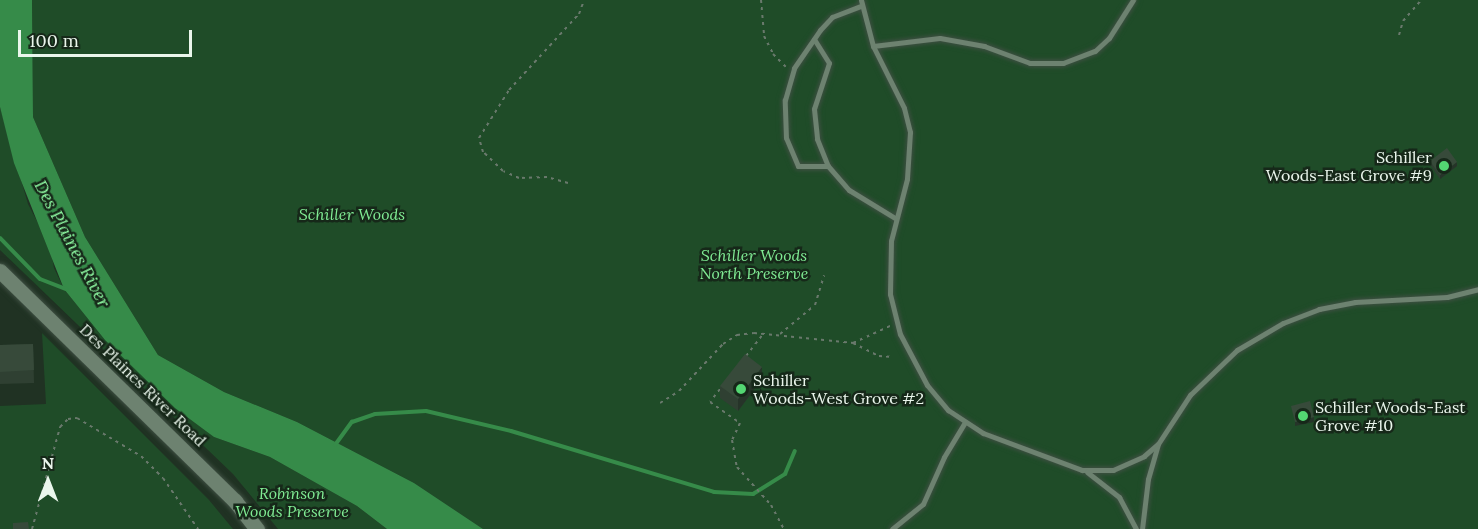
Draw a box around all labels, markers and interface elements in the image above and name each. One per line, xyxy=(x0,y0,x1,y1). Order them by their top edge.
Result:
scale bar xyxy=(21,18,195,56)
text: 100 m xyxy=(29,29,79,52)
place label: Schiller Woods-East Grove #9 xyxy=(1266,147,1432,185)
marker: Schiller Woods-East Grove #9 xyxy=(1437,159,1451,173)
water label: Des Plaines River xyxy=(29,177,115,311)
park label: Schiller Woods xyxy=(299,204,405,224)
park label: Schiller Woods North Preserve xyxy=(700,245,808,283)
street label: Des Plaines River Road xyxy=(76,320,210,450)
place label: Schiller Woods-West Grove #2 xyxy=(753,370,924,408)
marker: Schiller Woods-West Grove #2 xyxy=(734,382,748,396)
place label: Schiller Woods-East Grove #10 xyxy=(1315,397,1466,435)
marker: Schiller Woods-East Grove #10 xyxy=(1296,409,1310,423)
north arrow xyxy=(18,451,78,511)
text: N xyxy=(42,453,54,473)
park label: Robinson Woods Preserve xyxy=(235,483,349,521)

